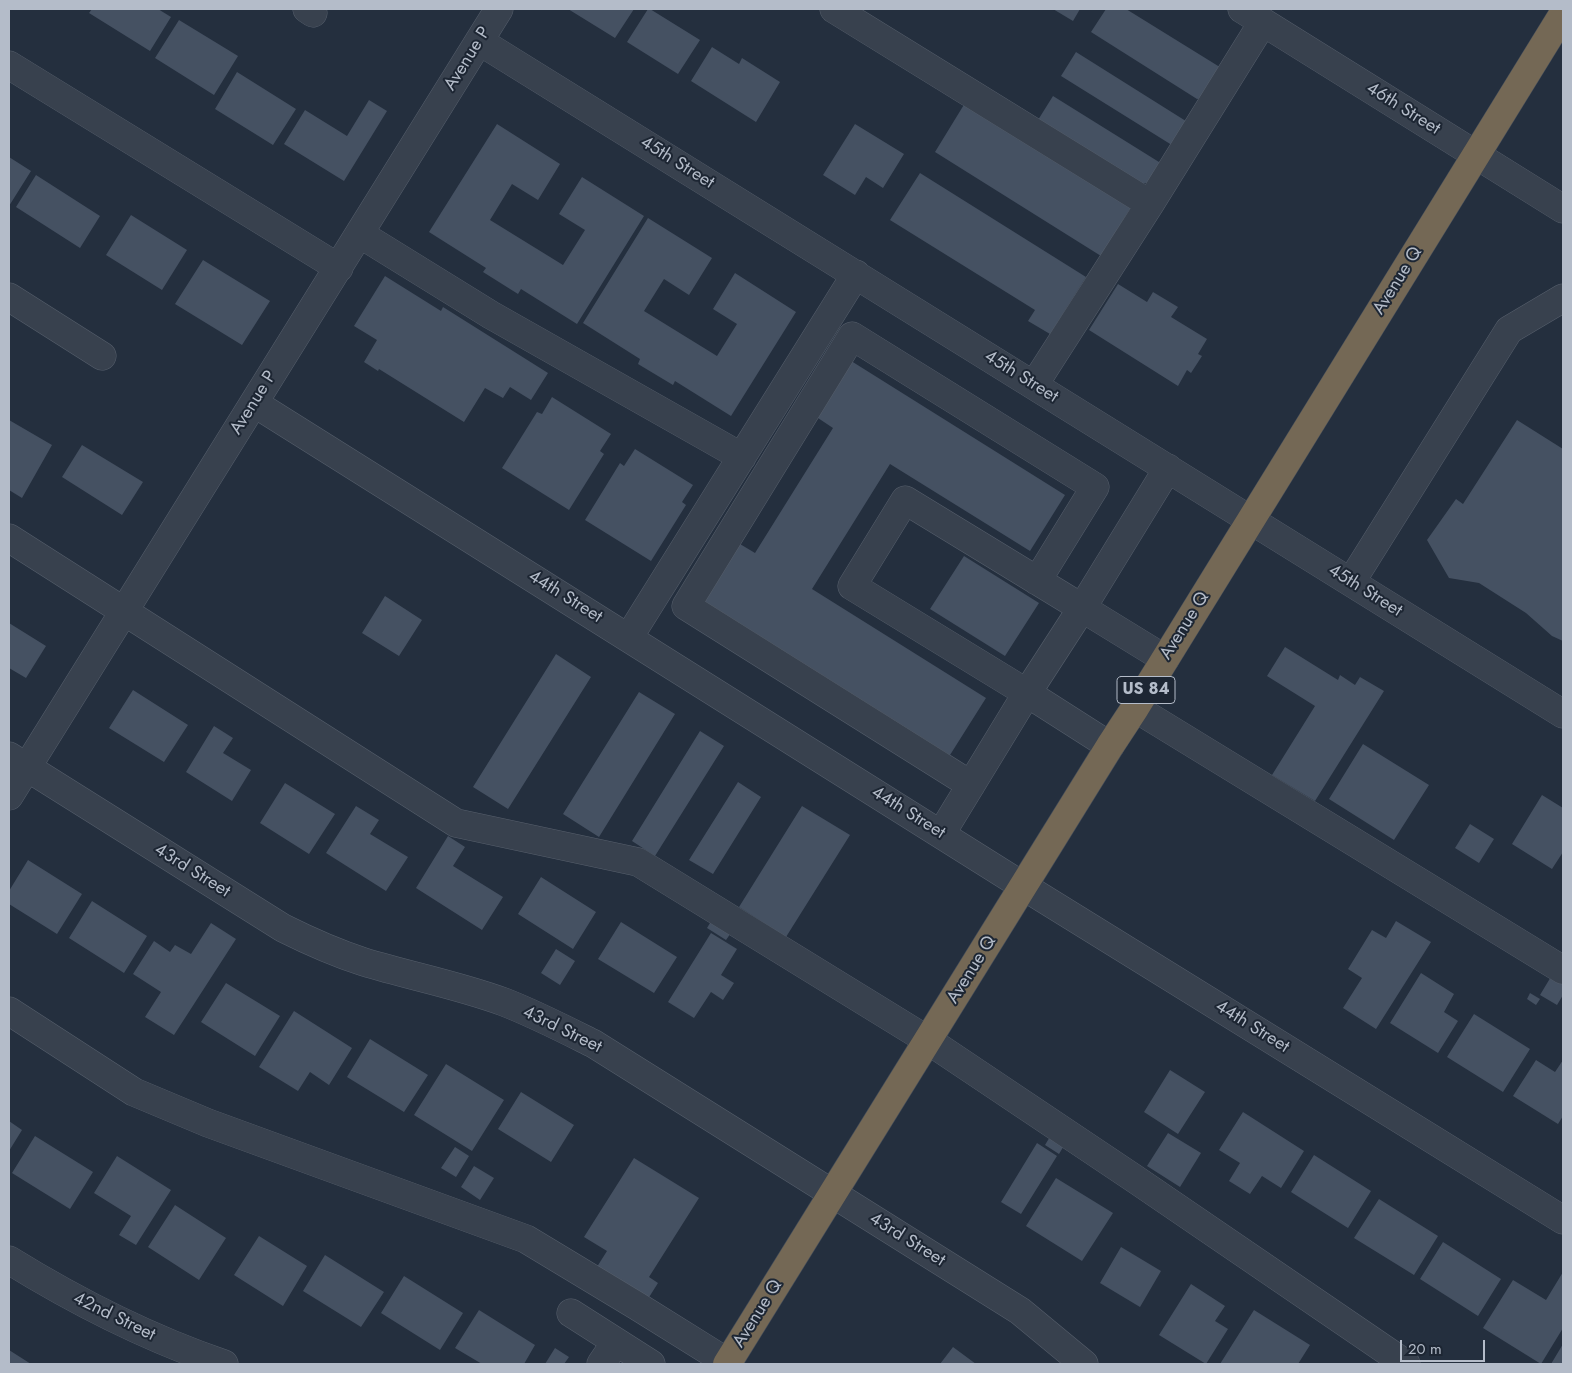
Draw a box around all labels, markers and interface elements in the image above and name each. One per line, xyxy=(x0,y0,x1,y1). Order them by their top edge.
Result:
street label: Avenue P xyxy=(440,23,496,95)
street label: 46th Street xyxy=(1362,78,1444,140)
street label: 45th Street xyxy=(636,132,718,194)
street label: Avenue Q xyxy=(1369,243,1427,319)
street label: 45th Street xyxy=(980,346,1062,408)
street label: Avenue P xyxy=(226,367,282,439)
street label: 45th Street xyxy=(1324,560,1406,622)
street label: 44th Street xyxy=(524,566,606,628)
street label: Avenue Q xyxy=(1156,588,1214,664)
road number: US 84 xyxy=(1117,676,1175,704)
street label: 44th Street xyxy=(867,782,949,844)
street label: 43rd Street xyxy=(150,839,234,903)
street label: Avenue Q xyxy=(943,932,1001,1008)
street label: 44th Street xyxy=(1211,996,1293,1058)
street label: 43rd Street xyxy=(519,1002,605,1058)
street label: 43rd Street xyxy=(865,1208,949,1272)
street label: Avenue Q xyxy=(729,1276,787,1352)
street label: 42nd Street xyxy=(69,1288,159,1346)
scale bar xyxy=(1402,1330,1487,1362)
text: 20 m xyxy=(1408,1338,1442,1360)

